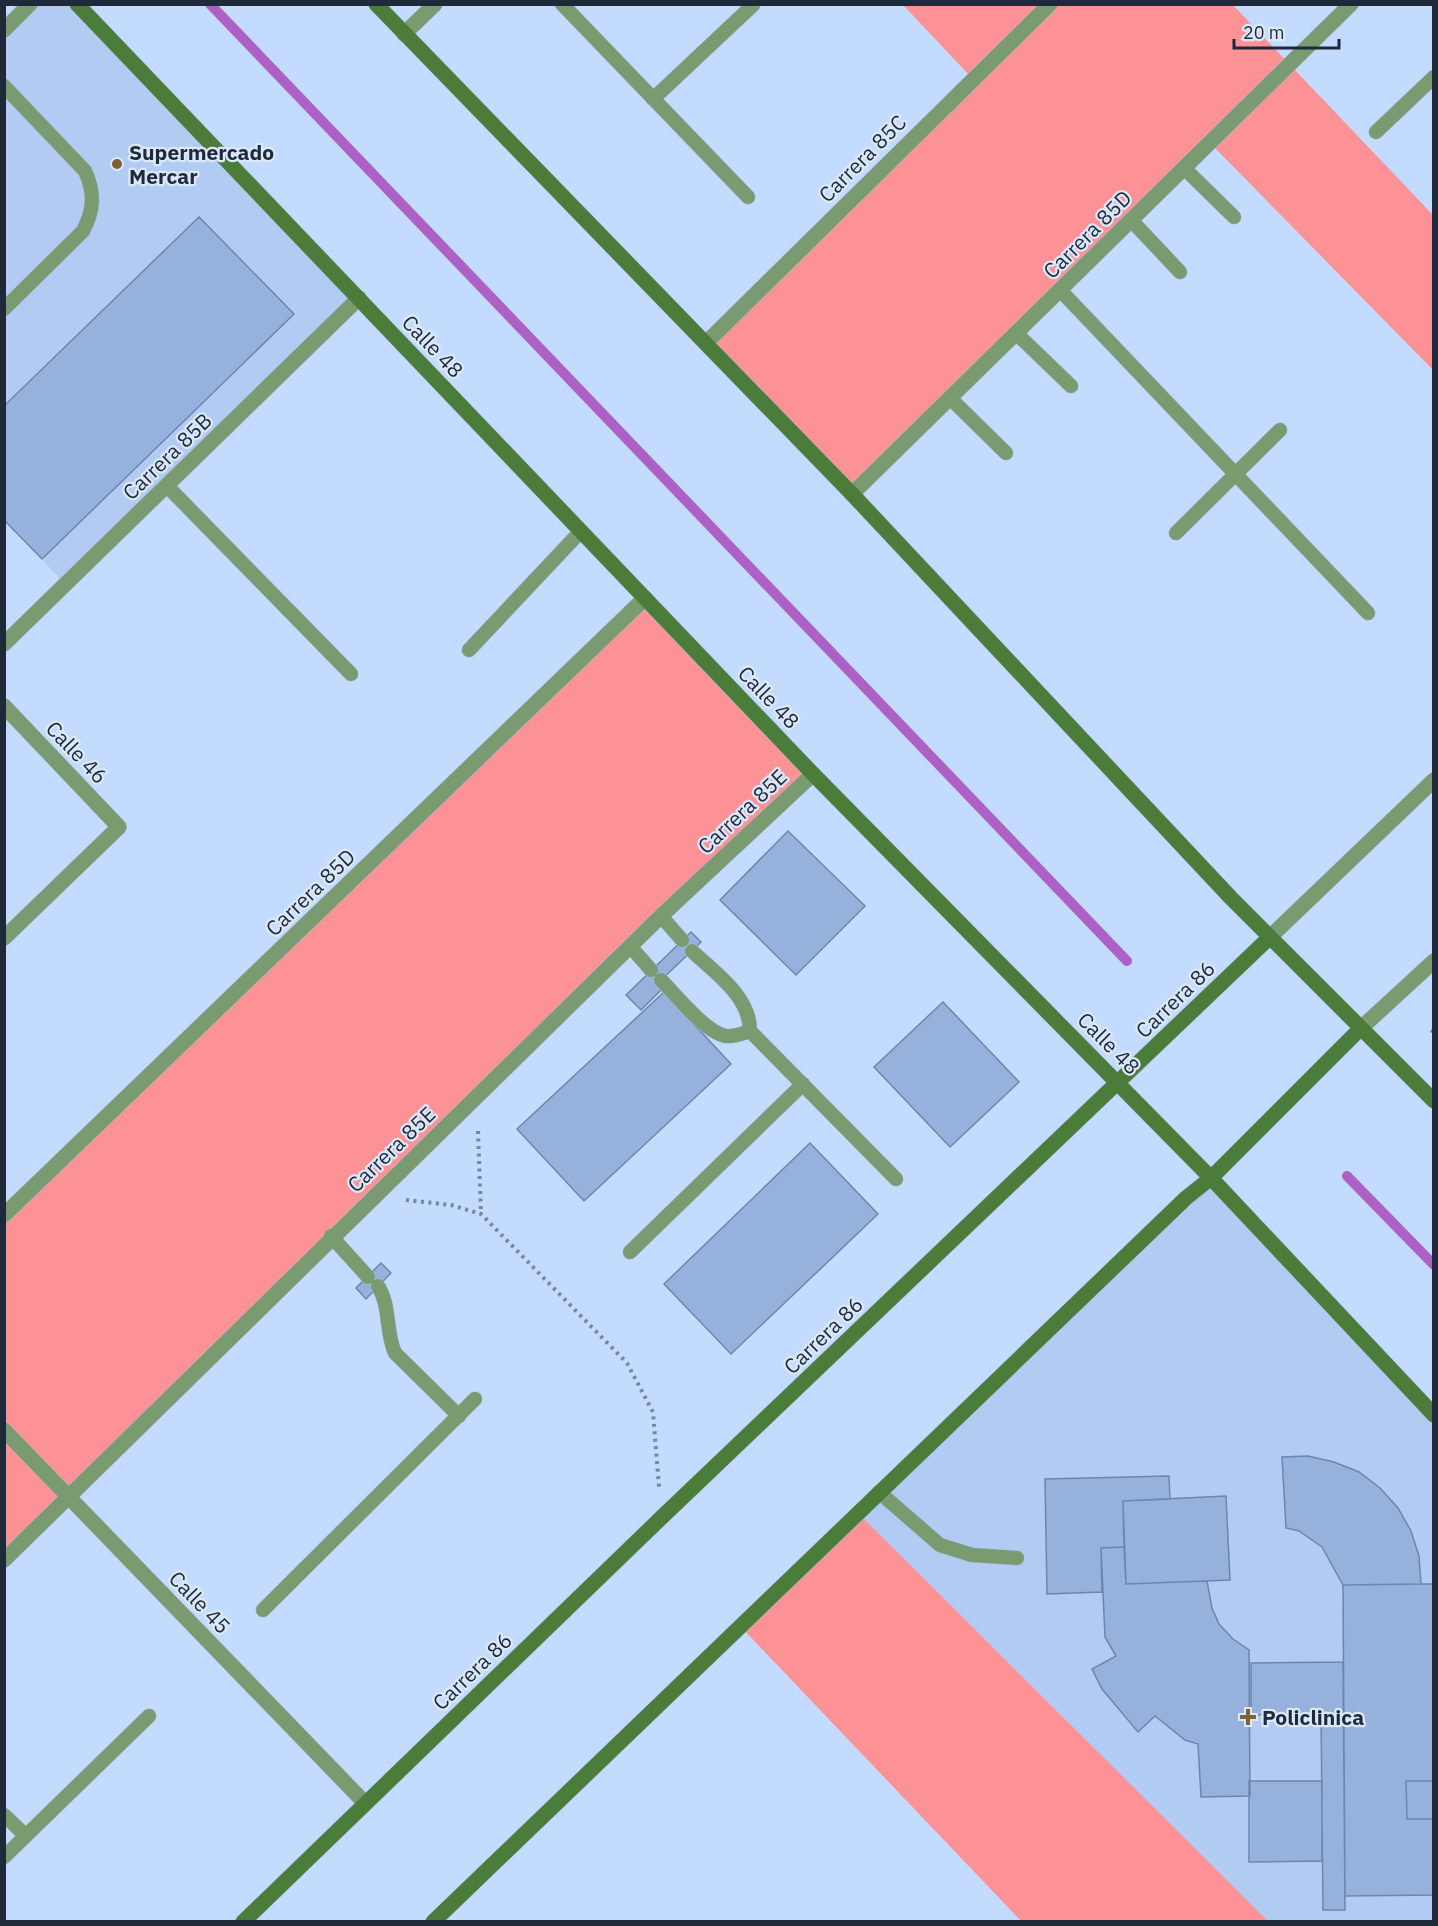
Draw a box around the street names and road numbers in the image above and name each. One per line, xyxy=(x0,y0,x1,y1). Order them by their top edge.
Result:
street label: Carrera 85C xyxy=(812,108,912,208)
street label: Carrera 85D xyxy=(1037,184,1137,284)
street label: Calle 48 xyxy=(396,308,470,384)
street label: Carrera 85B xyxy=(116,406,218,506)
street label: Calle 48 xyxy=(732,659,806,735)
street label: Calle 46 xyxy=(40,714,114,790)
street label: Carrera 85E xyxy=(691,762,793,860)
street label: Carrera 85D xyxy=(259,842,361,942)
street label: Carrera 86 xyxy=(1129,954,1221,1044)
street label: Calle 48 xyxy=(1072,1006,1146,1080)
street label: Carrera 85E xyxy=(341,1100,441,1198)
street label: Carrera 86 xyxy=(777,1290,869,1380)
street label: Calle 45 xyxy=(163,1564,237,1640)
street label: Carrera 86 xyxy=(426,1626,518,1716)

